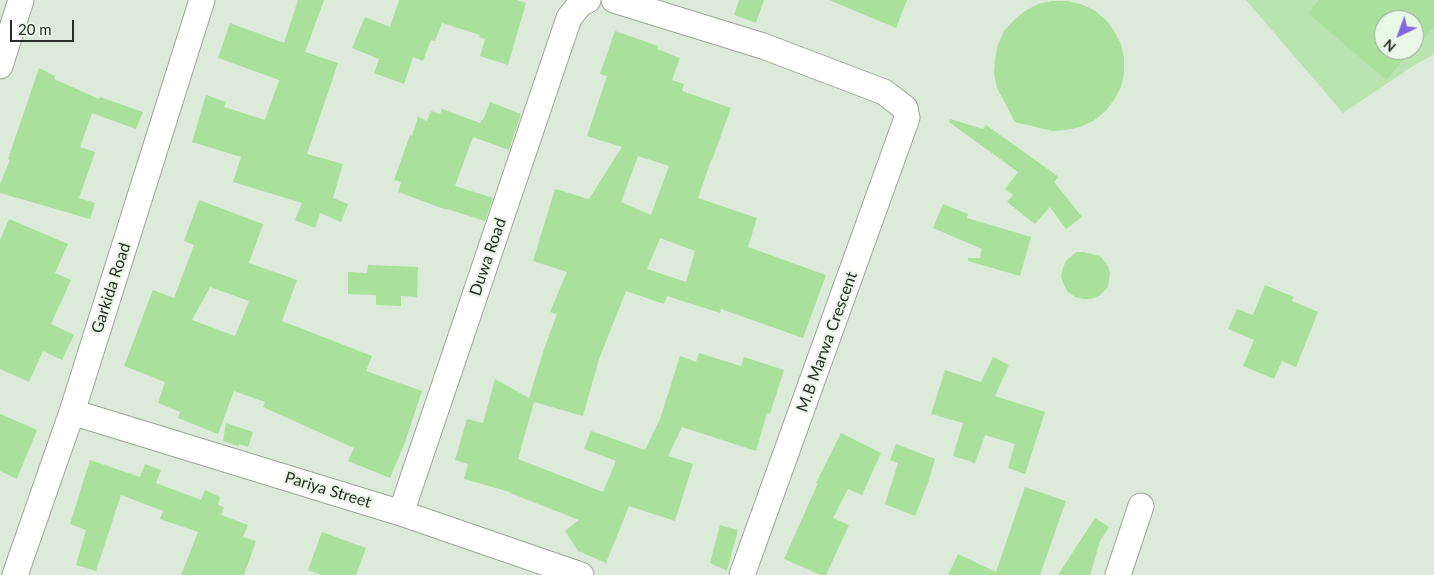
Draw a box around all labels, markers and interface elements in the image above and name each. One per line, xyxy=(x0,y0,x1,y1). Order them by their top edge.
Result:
scale bar xyxy=(12,10,76,42)
north arrow xyxy=(1374,10,1424,60)
text: 20 m xyxy=(18,20,52,38)
text: N xyxy=(1380,36,1399,56)
street label: Duwa Road xyxy=(466,216,510,298)
street label: Garkida Road xyxy=(87,240,135,336)
street label: M.B Marwa Crescent xyxy=(793,269,861,415)
street label: Pariya Street xyxy=(283,468,373,512)

